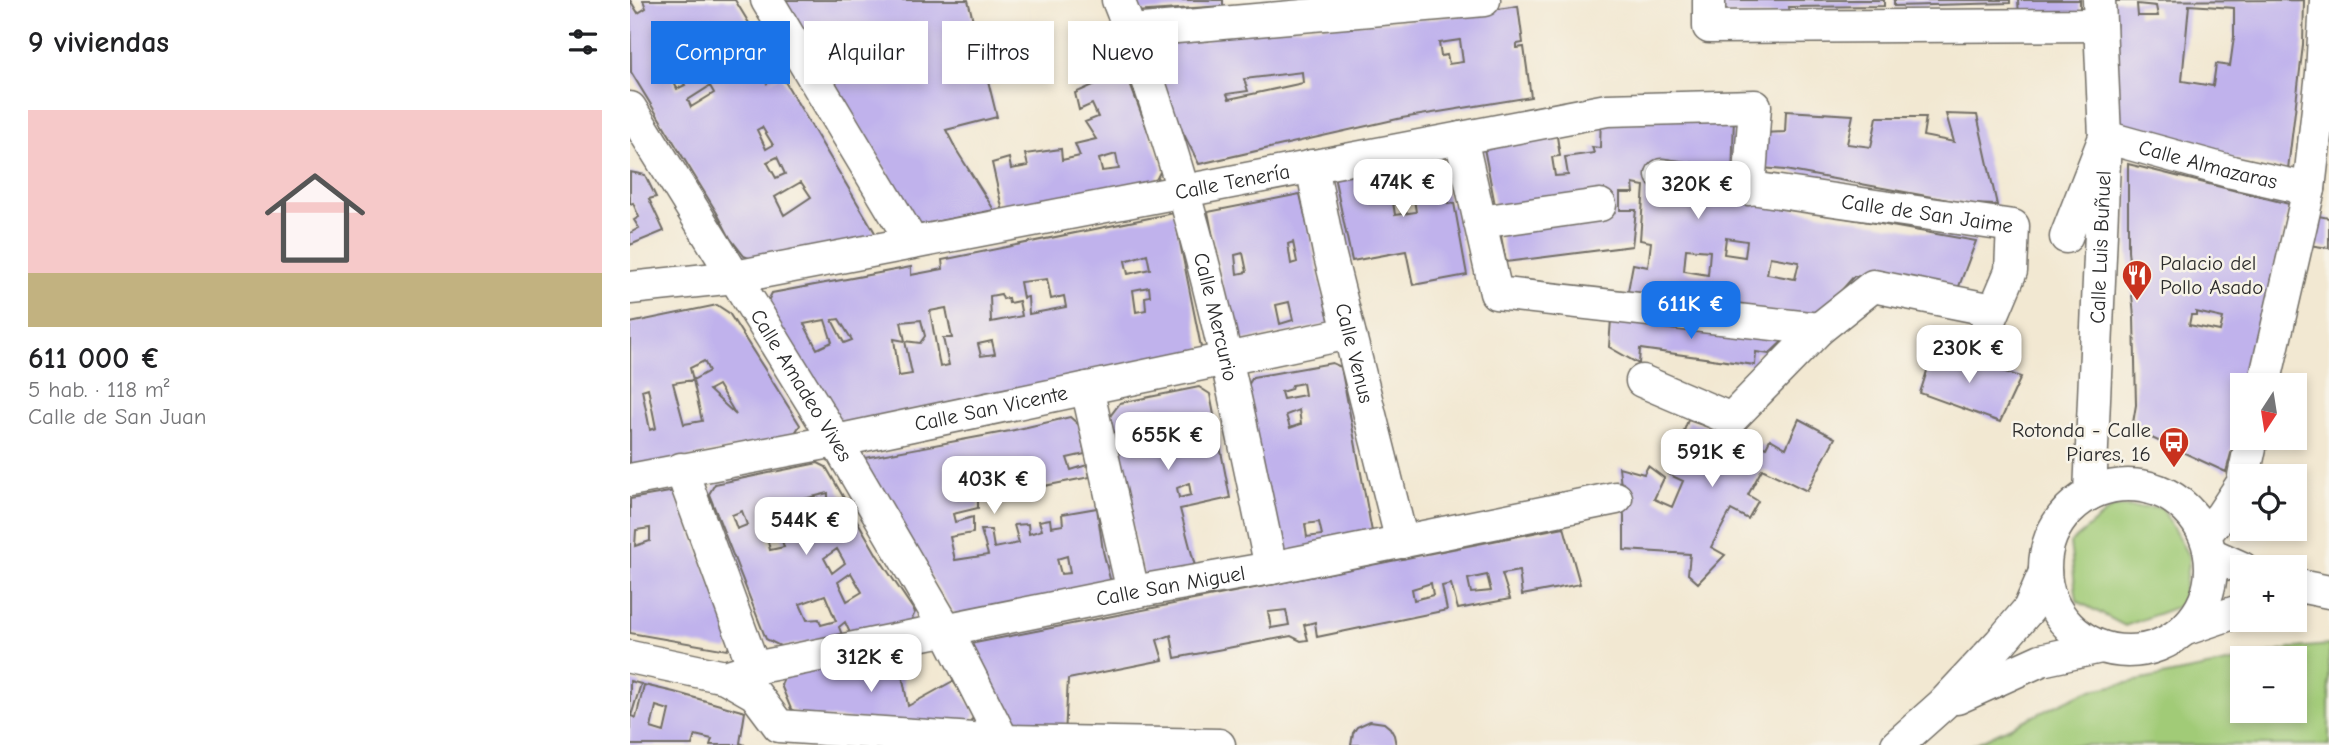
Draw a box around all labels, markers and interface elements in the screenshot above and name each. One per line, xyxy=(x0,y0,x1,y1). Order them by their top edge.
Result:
chip: Comprar xyxy=(651,21,790,84)
chip: Alquilar xyxy=(804,21,928,84)
chip: Filtros xyxy=(942,21,1054,84)
chip: Nuevo xyxy=(1068,21,1178,84)
icon: filters xyxy=(564,23,602,61)
text: 9 viviendas xyxy=(28,25,169,60)
street label: Calle Almazaras xyxy=(2136,135,2280,194)
icon: home xyxy=(252,155,378,281)
street label: Calle Tenería xyxy=(1173,159,1292,204)
pin: 474K € xyxy=(1346,160,1460,219)
pin: 320K € xyxy=(1641,162,1755,221)
text: 474K € xyxy=(1369,168,1437,195)
text: 320K € xyxy=(1662,170,1734,197)
street label: Calle Luis Buñuel xyxy=(2085,170,2116,324)
street label: Calle de San Jaime xyxy=(1840,189,2015,238)
street label: Calle Mercurio xyxy=(1189,250,1243,383)
place label: Palacio del Pollo Asado xyxy=(2160,251,2263,299)
restaurant icon: Palacio del Pollo Asado xyxy=(2120,258,2154,302)
pin: 611K € xyxy=(1634,282,1748,341)
text: 611K € xyxy=(1657,290,1725,317)
street label: Calle Venus xyxy=(1330,301,1379,406)
street label: Calle Amadeo Vives xyxy=(745,305,857,466)
pin: 230K € xyxy=(1912,326,2026,385)
text: 230K € xyxy=(1933,334,2005,361)
text: 611 000 € xyxy=(28,341,161,376)
north arrow xyxy=(2230,373,2306,450)
map controls xyxy=(2230,373,2307,723)
text: 5 hab. · 118 m² xyxy=(28,376,170,403)
street label: Calle San Vicente xyxy=(912,381,1070,436)
text: Calle de San Juan xyxy=(28,403,206,430)
pin: 655K € xyxy=(1111,412,1225,472)
place label: Rotonda - Calle Piares, 16 xyxy=(2012,418,2151,466)
text: 655K € xyxy=(1131,421,1205,448)
bus stop icon: Rotonda - Calle Piares, 16 xyxy=(2157,425,2191,469)
pin: 591K € xyxy=(1655,430,1769,489)
text: 591K € xyxy=(1677,438,1747,465)
pin: 403K € xyxy=(937,456,1051,516)
button: locate xyxy=(2230,464,2307,541)
text: 403K € xyxy=(958,465,1030,492)
pin: 544K € xyxy=(749,498,863,557)
text: 544K € xyxy=(771,506,841,533)
button: + xyxy=(2230,555,2307,632)
street label: Calle San Miguel xyxy=(1094,561,1247,611)
pin: 312K € xyxy=(814,634,928,694)
text: 312K € xyxy=(837,643,905,670)
button: − xyxy=(2230,646,2307,723)

